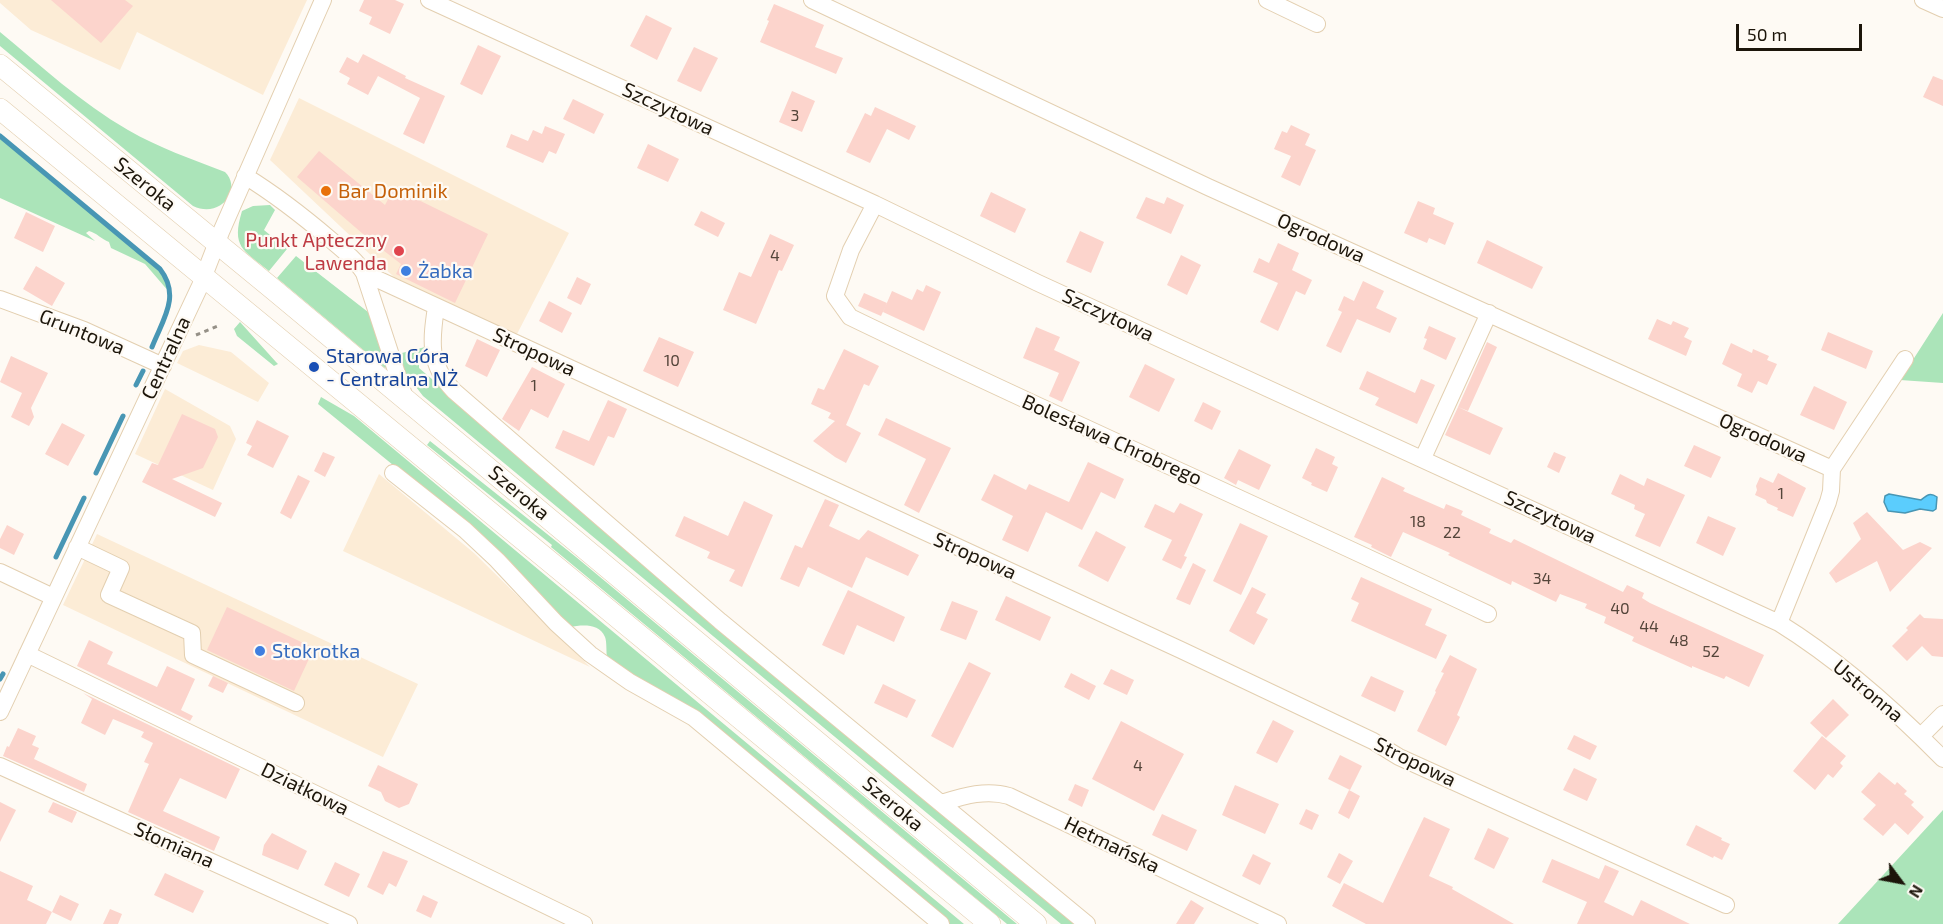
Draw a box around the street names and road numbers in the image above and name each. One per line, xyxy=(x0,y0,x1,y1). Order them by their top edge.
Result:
street label: Szczytowa xyxy=(618,77,718,141)
street label: Szeroka xyxy=(109,152,181,216)
street label: Ogrodowa xyxy=(1273,208,1369,268)
street label: Szczytowa xyxy=(1058,283,1158,347)
street label: Gruntowa xyxy=(36,304,128,360)
street label: Centralna xyxy=(136,313,196,403)
street label: Stropowa xyxy=(489,322,579,382)
street label: Bolesława Chrobrego xyxy=(1018,389,1206,491)
street label: Ogrodowa xyxy=(1715,408,1811,468)
street label: Szeroka xyxy=(484,461,554,525)
street label: Szczytowa xyxy=(1500,485,1600,549)
street label: Stropowa xyxy=(930,527,1020,585)
street label: Ustronna xyxy=(1828,655,1908,727)
street label: Stropowa xyxy=(1370,732,1460,792)
street label: Działkowa xyxy=(257,757,353,821)
street label: Szeroka xyxy=(858,772,928,836)
street label: Hetmańska xyxy=(1060,812,1164,878)
street label: Słomiana xyxy=(130,817,218,873)

